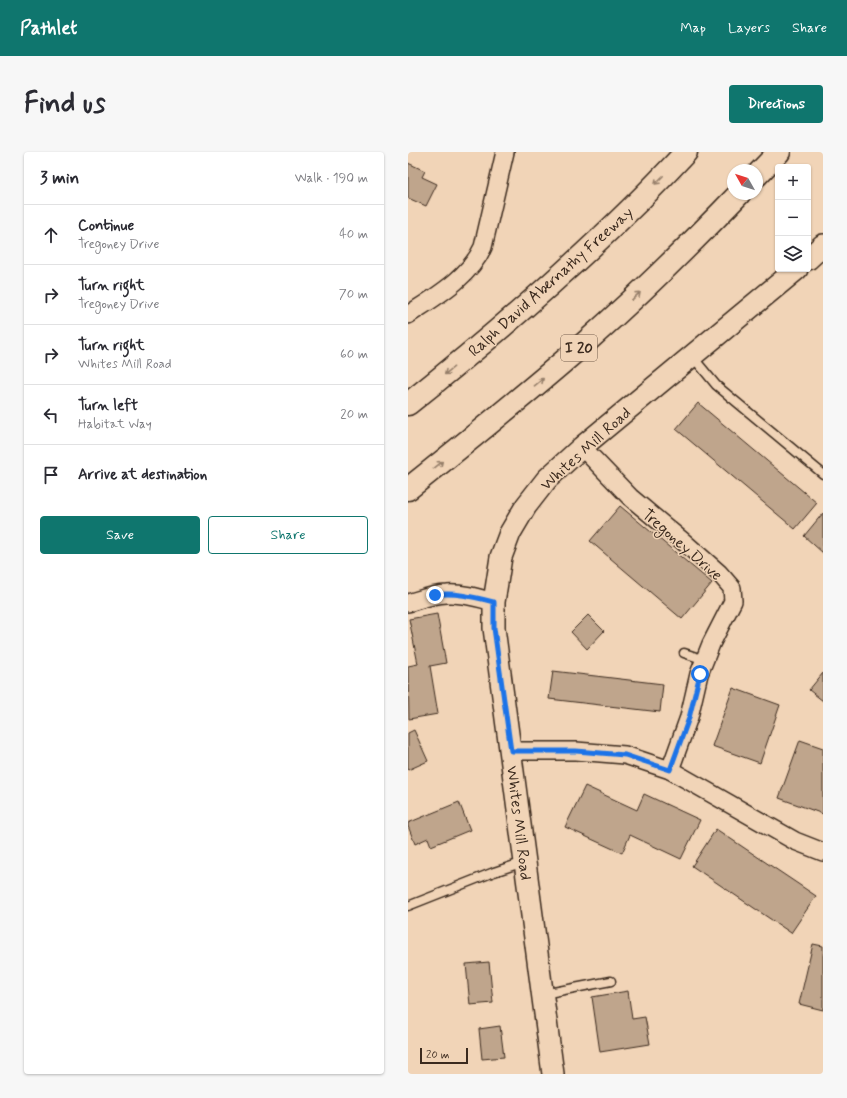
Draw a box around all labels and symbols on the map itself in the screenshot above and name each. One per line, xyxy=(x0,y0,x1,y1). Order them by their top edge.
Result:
north arrow xyxy=(727,164,763,200)
one-way arrow xyxy=(654,175,664,185)
street label: Ralph David Abernathy Freeway xyxy=(464,202,638,362)
one-way arrow xyxy=(631,291,641,300)
road number: I 20 xyxy=(561,335,597,361)
one-way arrow xyxy=(444,367,455,376)
one-way arrow xyxy=(534,378,544,387)
street label: Whites Mill Road xyxy=(536,403,636,495)
one-way arrow xyxy=(433,460,444,469)
street label: Tregoney Drive xyxy=(637,504,727,587)
route end xyxy=(426,586,444,604)
route start xyxy=(691,665,709,683)
street label: Whites Mill Road xyxy=(501,765,536,882)
scale bar xyxy=(420,1046,468,1065)

